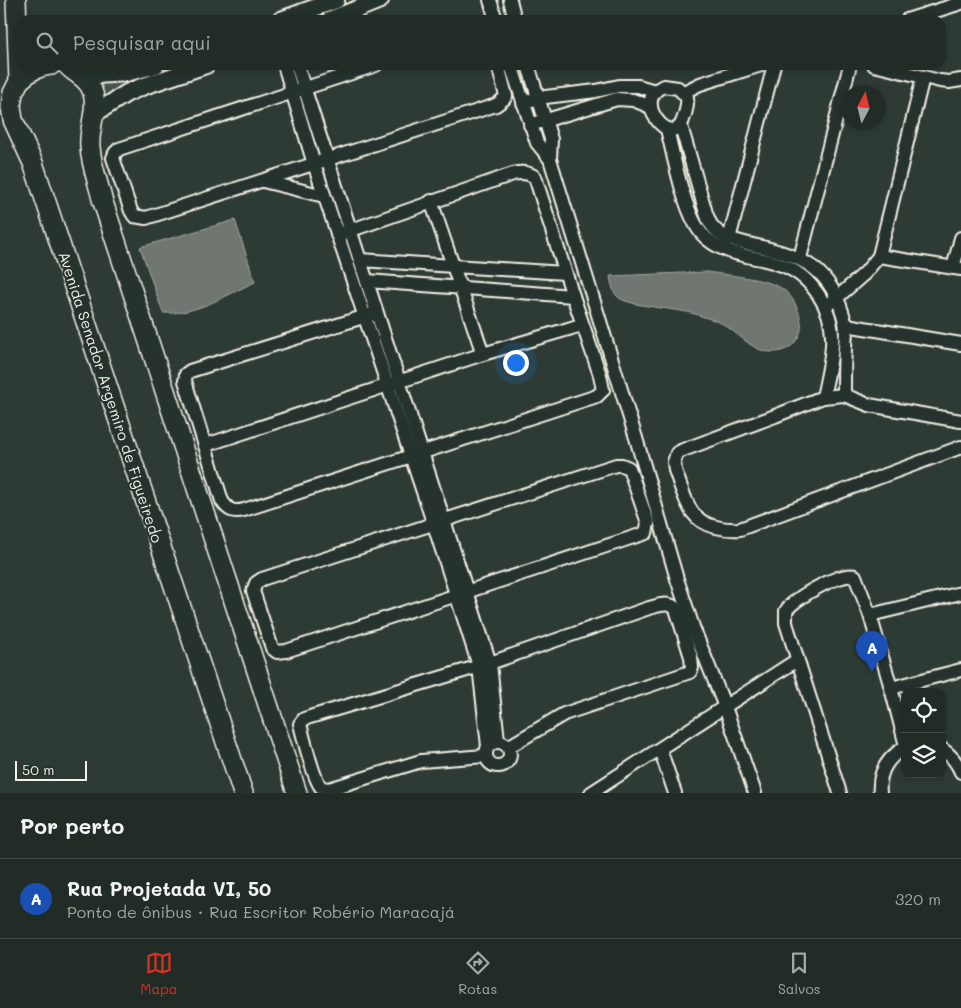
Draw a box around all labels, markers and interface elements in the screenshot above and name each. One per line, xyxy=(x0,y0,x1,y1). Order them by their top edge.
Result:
search box xyxy=(15,15,946,70)
icon: search xyxy=(33,29,61,57)
text: Pesquisar aqui xyxy=(73,30,211,55)
north arrow xyxy=(841,85,886,130)
street label: Avenida Senador Argemiro de Figueiredo xyxy=(54,249,168,545)
your location xyxy=(503,350,529,376)
pin: A xyxy=(856,631,888,672)
map controls xyxy=(901,688,946,778)
button: locate xyxy=(901,688,946,733)
button: layers xyxy=(901,733,946,778)
scale bar xyxy=(15,758,88,781)
text: 50 m xyxy=(22,760,54,779)
text: Por perto xyxy=(20,812,124,839)
text: Rua Projetada VI, 50 xyxy=(67,876,271,901)
text: A xyxy=(30,888,42,909)
text: 320 m xyxy=(895,888,941,909)
text: Ponto de ônibus · Rua Escritor Robério Maracajá xyxy=(67,901,455,922)
tab: Mapa xyxy=(140,949,178,998)
tab: Rotas xyxy=(458,949,497,998)
tab: Salvos xyxy=(778,949,821,998)

